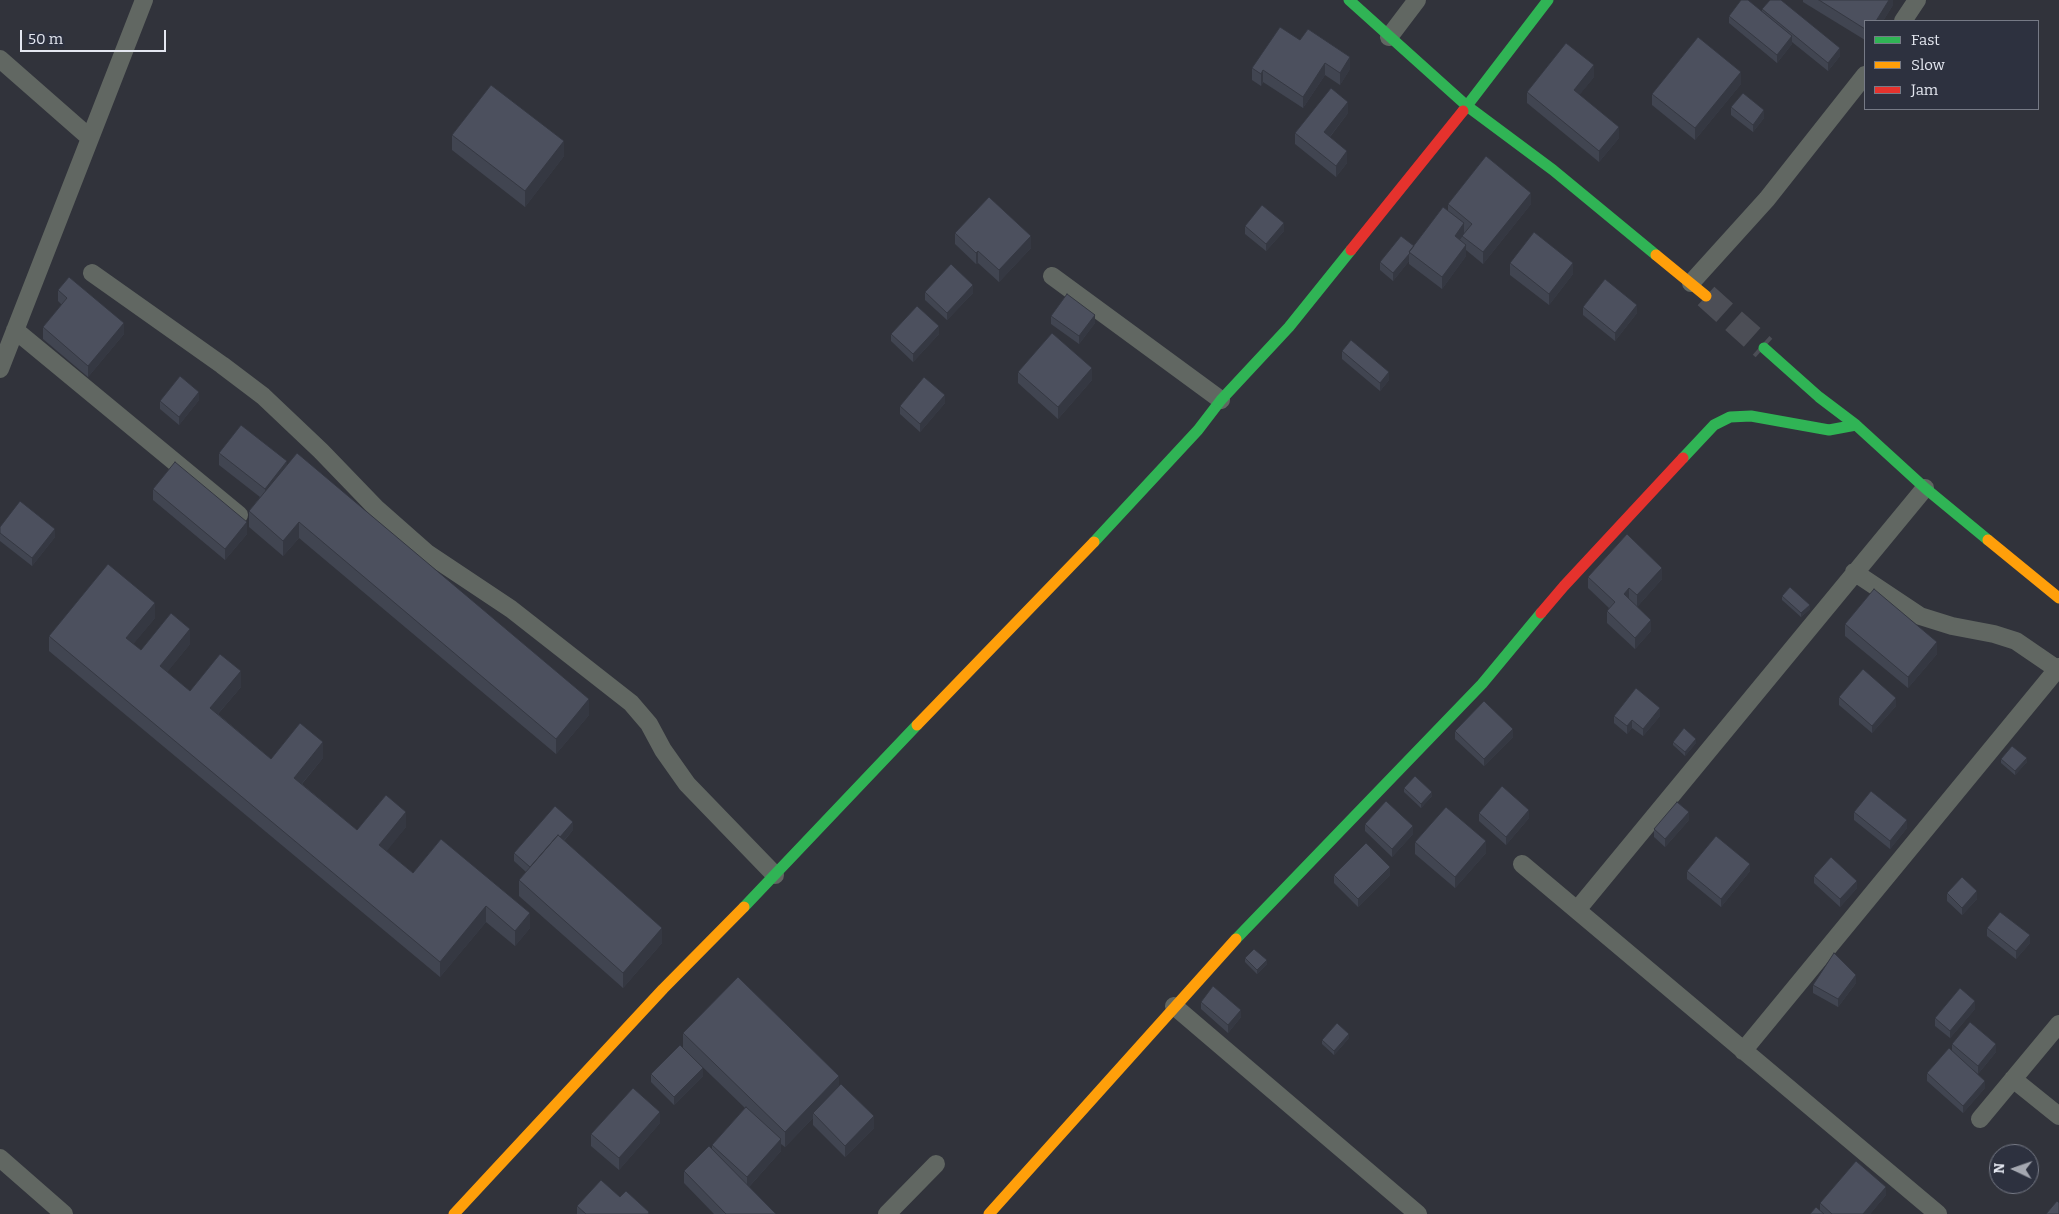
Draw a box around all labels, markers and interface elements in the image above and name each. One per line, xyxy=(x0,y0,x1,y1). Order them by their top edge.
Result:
scale bar xyxy=(22,20,169,52)
legend xyxy=(1864,20,2039,110)
text: 50 m xyxy=(28,30,63,48)
text: Fast xyxy=(1911,31,1940,49)
text: Slow xyxy=(1911,56,1945,74)
text: Jam xyxy=(1911,81,1938,99)
north arrow xyxy=(1989,1144,2039,1194)
text: N xyxy=(1991,1162,2008,1174)

